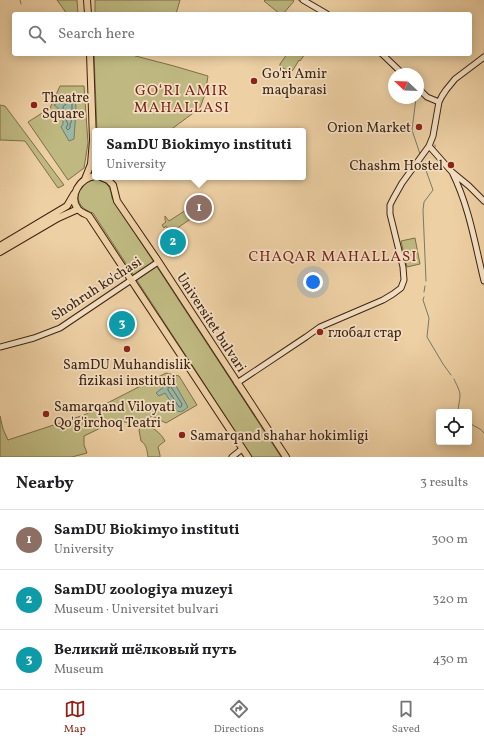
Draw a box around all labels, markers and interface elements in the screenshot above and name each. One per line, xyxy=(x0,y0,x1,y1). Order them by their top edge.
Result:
search box xyxy=(12,12,472,56)
icon: search xyxy=(26,23,48,45)
text: Search here xyxy=(58,24,135,45)
place label: Go'ri Amir maqbarasi xyxy=(262,65,327,100)
north arrow xyxy=(388,68,424,104)
marker: Go'ri Amir maqbarasi xyxy=(249,76,259,86)
district label: GO‘RI AMIR MAHALLASI xyxy=(134,81,230,119)
place label: Theatre Square xyxy=(42,89,89,124)
marker: Theatre Square xyxy=(29,100,39,110)
place label: Orion Market xyxy=(327,119,411,138)
marker: Orion Market xyxy=(414,122,424,132)
popup xyxy=(92,128,306,180)
text: SamDU Biokimyo instituti xyxy=(106,135,292,156)
text: University xyxy=(106,156,166,174)
place label: Chashm Hostel xyxy=(349,157,443,176)
marker: Chashm Hostel xyxy=(446,160,456,170)
pin: 1 xyxy=(186,193,212,223)
pin: 2 xyxy=(160,227,186,257)
district label: CHAQAR MAHALLASI xyxy=(248,247,418,268)
street label: Shohruh ko'chasi xyxy=(48,253,146,326)
street label: Universitet bulvari xyxy=(171,269,250,376)
your location xyxy=(303,272,323,292)
pin: 3 xyxy=(109,309,135,339)
place label: глобал стар xyxy=(328,324,402,343)
marker: глобал стар xyxy=(315,327,325,337)
marker: SamDU Muhandislik fizikasi instituti xyxy=(122,344,132,354)
place label: SamDU Muhandislik fizikasi instituti xyxy=(63,356,191,391)
place label: Samarqand Viloyati Qo'g'irchoq Teatri xyxy=(54,398,175,433)
marker: Samarqand Viloyati Qo'g'irchoq Teatri xyxy=(41,409,51,419)
map controls xyxy=(436,409,472,445)
button: locate xyxy=(436,409,472,445)
place label: Samarqand shahar hokimligi xyxy=(190,427,369,446)
marker: Samarqand shahar hokimligi xyxy=(177,430,187,440)
text: Nearby xyxy=(16,472,74,495)
text: 3 results xyxy=(420,474,468,492)
text: SamDU Biokimyo instituti xyxy=(54,520,240,541)
text: 1 xyxy=(26,531,32,549)
text: 300 m xyxy=(432,531,468,549)
text: University xyxy=(54,541,114,559)
text: SamDU zoologiya muzeyi xyxy=(54,580,233,601)
text: 2 xyxy=(26,591,32,609)
text: 320 m xyxy=(433,591,468,609)
text: Museum · Universitet bulvari xyxy=(54,601,219,619)
text: Великий шёлковый путь xyxy=(54,640,237,661)
text: 3 xyxy=(26,651,32,669)
text: 430 m xyxy=(432,651,468,669)
text: Museum xyxy=(54,661,104,679)
tab: Map xyxy=(64,698,86,737)
tab: Directions xyxy=(214,698,264,737)
tab: Saved xyxy=(392,698,420,737)

